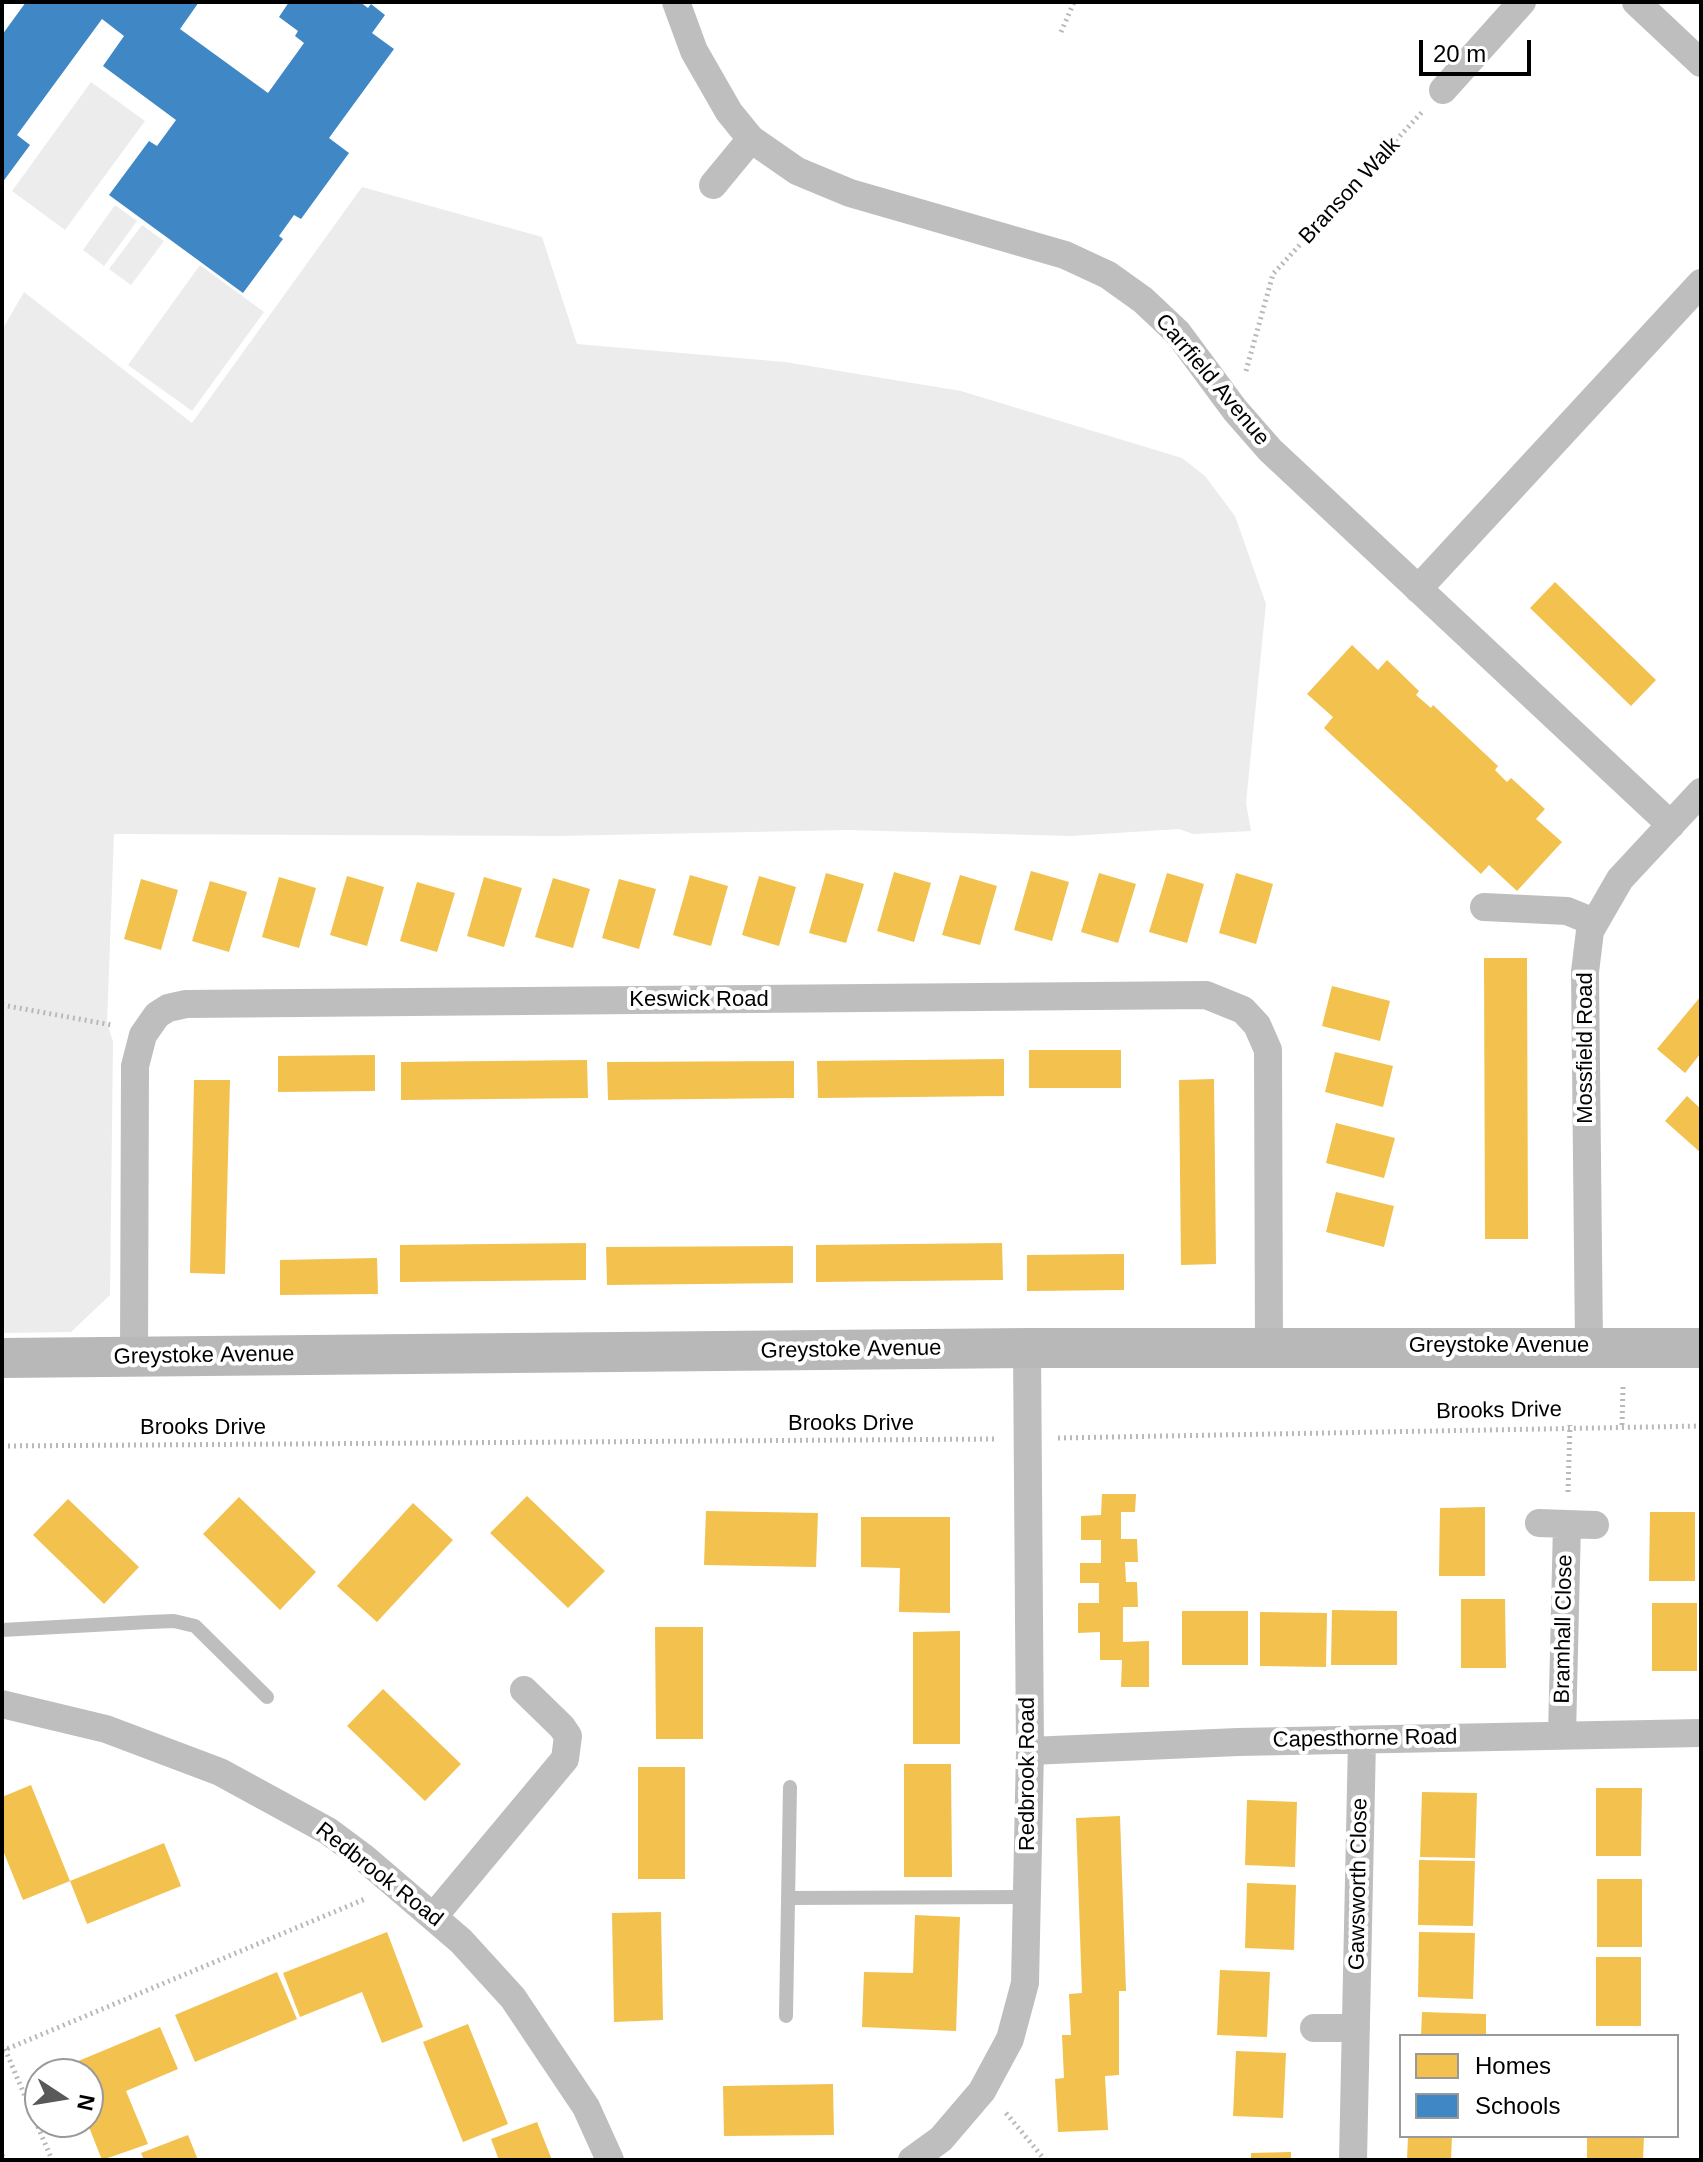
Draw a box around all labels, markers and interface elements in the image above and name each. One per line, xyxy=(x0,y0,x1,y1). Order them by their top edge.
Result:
scale bar xyxy=(1423,24,1535,74)
text: 20 m xyxy=(1433,40,1486,67)
street label: Branson Walk xyxy=(1294,132,1406,250)
street label: Carrfield Avenue xyxy=(1149,309,1275,451)
street label: Mossfield Road xyxy=(1573,972,1599,1124)
street label: Keswick Road xyxy=(629,987,769,1013)
street label: Greystoke Avenue xyxy=(1409,1333,1589,1359)
street label: Greystoke Avenue xyxy=(760,1335,942,1365)
street label: Greystoke Avenue xyxy=(113,1341,295,1371)
street label: Brooks Drive xyxy=(1436,1397,1562,1425)
street label: Brooks Drive xyxy=(788,1411,914,1437)
street label: Brooks Drive xyxy=(140,1415,266,1441)
street label: Bramhall Close xyxy=(1550,1554,1578,1704)
street label: Redbrook Road xyxy=(1015,1697,1041,1851)
street label: Capesthorne Road xyxy=(1272,1724,1458,1754)
street label: Gawsworth Close xyxy=(1344,1798,1374,1970)
street label: Redbrook Road xyxy=(310,1817,448,1933)
legend xyxy=(1399,2034,1679,2138)
text: Homes xyxy=(1475,2052,1551,2079)
north arrow xyxy=(24,2058,104,2138)
text: N xyxy=(72,2092,100,2113)
text: Schools xyxy=(1475,2092,1560,2119)

